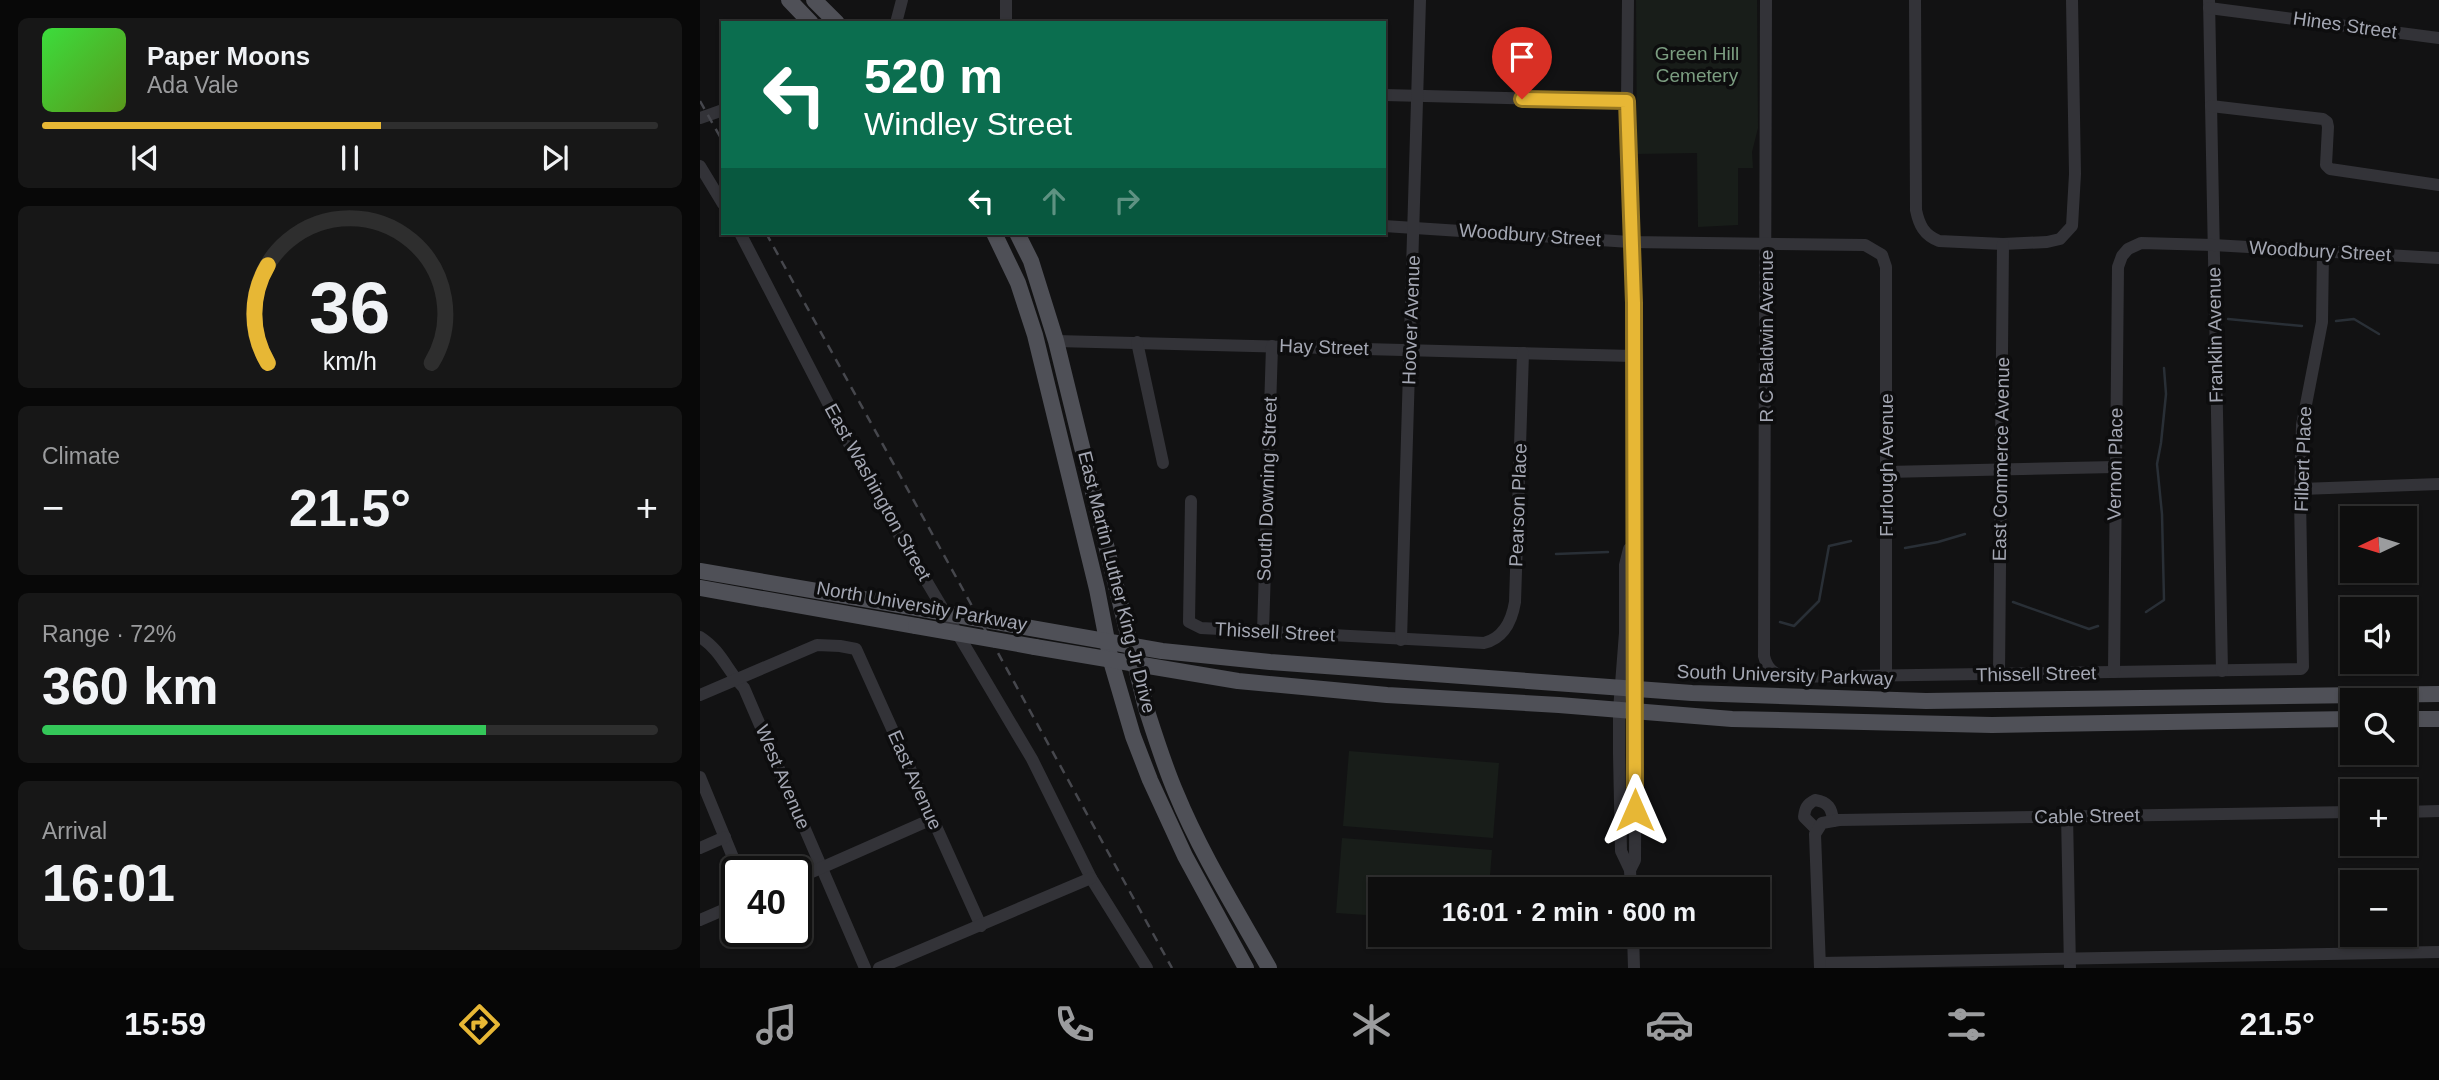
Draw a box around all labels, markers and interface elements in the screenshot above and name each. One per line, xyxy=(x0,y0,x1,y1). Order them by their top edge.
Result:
street label: Hines Street xyxy=(2292,7,2399,43)
pin xyxy=(1492,27,1552,99)
icon: arrive xyxy=(1503,38,1541,76)
text: Paper Moons xyxy=(147,41,310,71)
park label: Green Hill Cemetery xyxy=(1655,43,1739,86)
icon: left xyxy=(749,49,840,140)
text: 520 m xyxy=(864,49,1003,103)
text: Ada Vale xyxy=(147,72,239,98)
text: Windley Street xyxy=(864,106,1072,142)
icon: previous xyxy=(126,139,164,177)
icon: pause xyxy=(331,139,369,177)
icon: next xyxy=(536,139,574,177)
icon: left xyxy=(962,182,1000,220)
icon: ahead xyxy=(1035,182,1073,220)
icon: right xyxy=(1108,182,1146,220)
street label: Woodbury Street xyxy=(1458,220,1602,250)
street label: Woodbury Street xyxy=(2248,237,2392,265)
street label: R C Baldwin Avenue xyxy=(1756,250,1777,422)
street label: Hoover Avenue xyxy=(1398,255,1424,385)
text: 36 xyxy=(310,267,390,348)
street label: Franklin Avenue xyxy=(2203,267,2227,403)
street label: Hay Street xyxy=(1279,335,1370,359)
text: km/h xyxy=(323,346,377,374)
street label: East Commerce Avenue xyxy=(1989,357,2013,561)
street label: Furlough Avenue xyxy=(1876,393,1897,537)
street label: South Downing Street xyxy=(1253,396,1281,582)
street label: East Washington Street xyxy=(821,400,936,585)
street label: Filbert Place xyxy=(2291,406,2315,512)
street label: Vernon Place xyxy=(2104,407,2126,521)
text: Climate xyxy=(42,443,120,469)
street label: Pearson Place xyxy=(1505,443,1531,567)
street label: East Martin Luther King Jr Drive xyxy=(1074,449,1160,715)
text: 21.5° xyxy=(289,479,411,537)
text: − xyxy=(42,487,64,529)
text: + xyxy=(636,487,658,529)
north arrow xyxy=(2340,506,2417,583)
map controls xyxy=(2340,506,2417,947)
street label: North University Parkway xyxy=(815,577,1029,635)
button: sound xyxy=(2340,597,2417,674)
street label: Thissell Street xyxy=(1214,618,1336,646)
text: Range · 72% xyxy=(42,621,176,647)
text: 360 km xyxy=(42,657,218,715)
street label: South University Parkway xyxy=(1676,661,1894,689)
street label: Thissell Street xyxy=(1976,662,2097,686)
button: search xyxy=(2340,688,2417,765)
street label: West Avenue xyxy=(752,722,814,832)
street label: East Avenue xyxy=(884,727,946,833)
position arrow xyxy=(1598,773,1672,847)
button: + xyxy=(2340,779,2417,856)
street label: Cable Street xyxy=(2034,805,2141,827)
text: Arrival xyxy=(42,818,107,844)
text: 16:01 xyxy=(42,854,175,912)
speed limit sign: 40 xyxy=(721,856,812,947)
button: − xyxy=(2340,870,2417,947)
text: 16:01 · 2 min · 600 m xyxy=(1442,897,1696,927)
icon: directions xyxy=(455,1000,504,1049)
icon: music xyxy=(752,1000,801,1049)
icon: phone xyxy=(1050,1000,1099,1049)
icon: climate xyxy=(1347,1000,1396,1049)
icon: car xyxy=(1645,1000,1694,1049)
icon: filters xyxy=(1942,1000,1991,1049)
text: 15:59 xyxy=(124,1006,206,1042)
text: 21.5° xyxy=(2240,1006,2315,1042)

